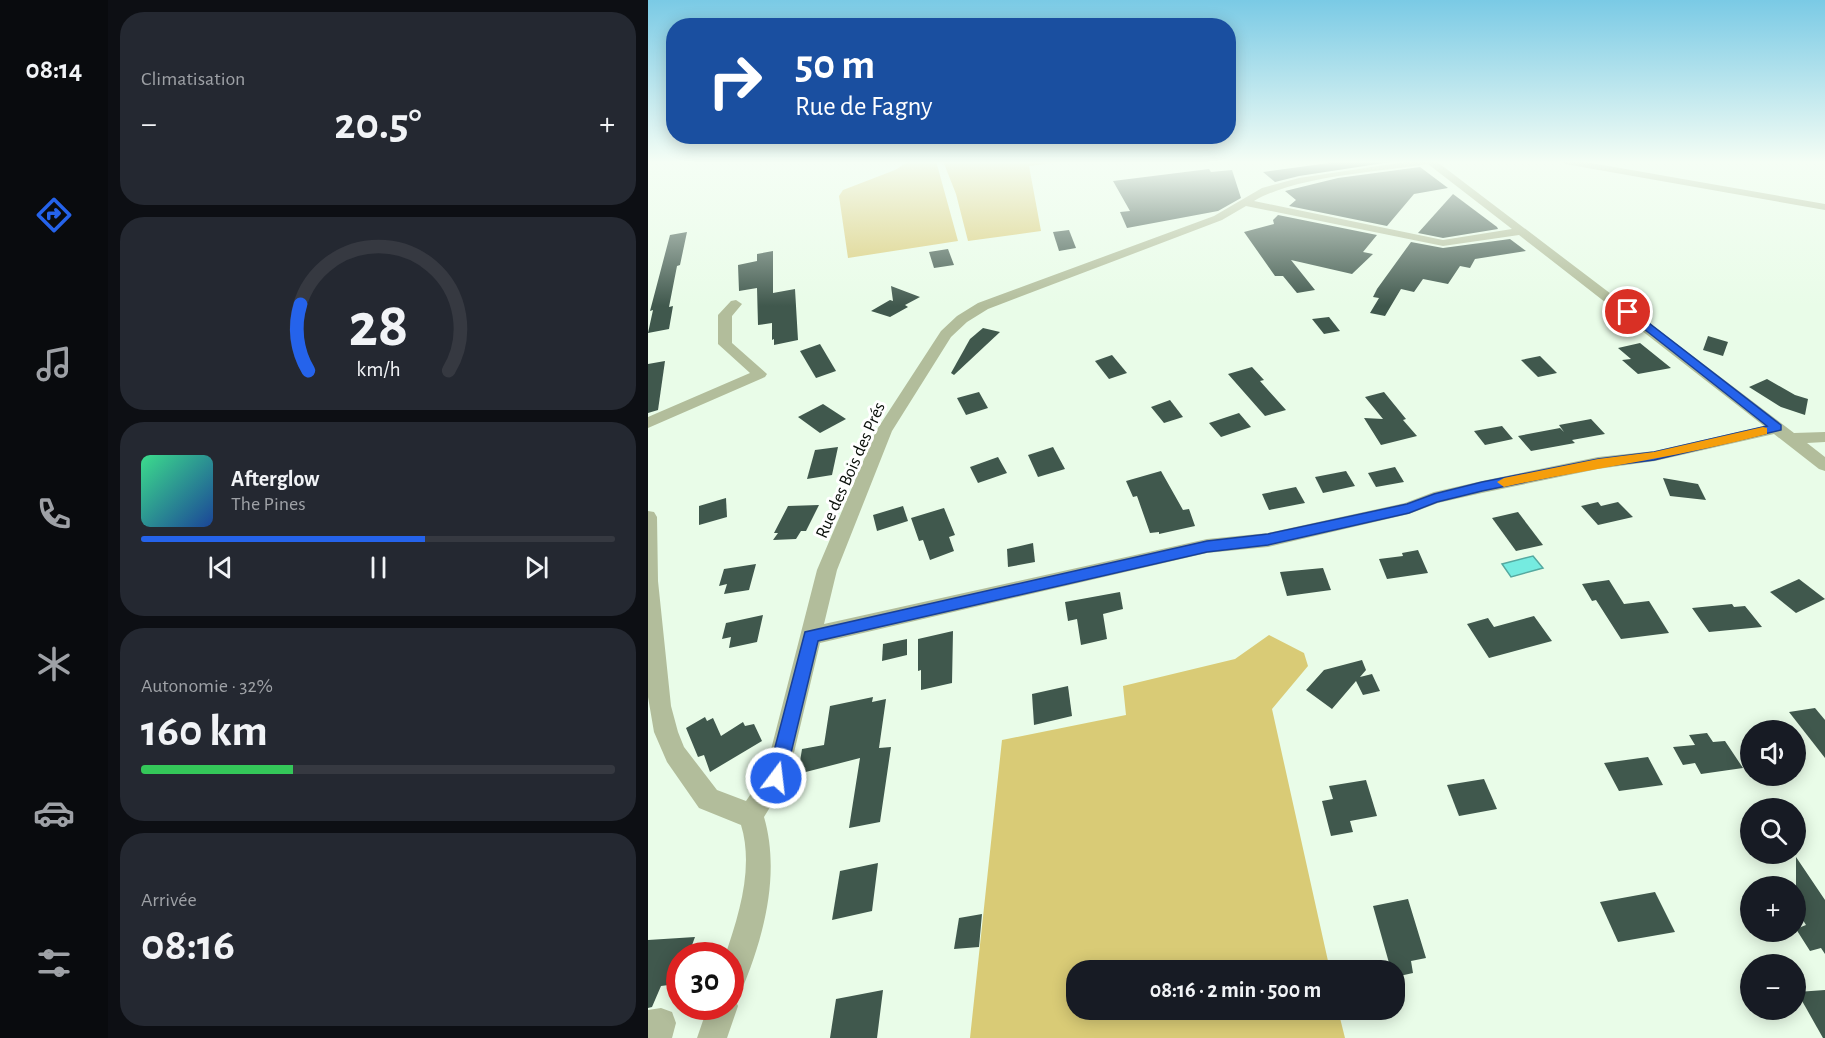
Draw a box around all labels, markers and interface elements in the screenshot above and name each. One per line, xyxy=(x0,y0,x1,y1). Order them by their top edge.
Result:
icon: right xyxy=(696,42,774,120)
text: 50 m xyxy=(795,44,875,86)
text: 08:14 xyxy=(26,56,82,83)
text: Climatisation xyxy=(141,69,245,89)
text: Rue de Fagny xyxy=(795,93,932,120)
text: 20.5° xyxy=(334,102,422,147)
text: − xyxy=(141,108,157,141)
text: + xyxy=(599,108,615,141)
icon: directions xyxy=(33,194,75,236)
pin xyxy=(1602,286,1653,337)
text: 28 xyxy=(348,295,408,357)
icon: arrive xyxy=(1611,295,1644,328)
icon: music xyxy=(33,343,75,385)
text: km/h xyxy=(356,359,400,380)
street label: Rue des Bois des Prés xyxy=(813,400,889,541)
text: Afterglow xyxy=(231,468,319,490)
icon: phone xyxy=(33,493,75,535)
text: The Pines xyxy=(231,494,306,514)
icon: previous xyxy=(204,551,237,584)
icon: pause xyxy=(362,551,395,584)
icon: next xyxy=(520,551,553,584)
icon: climate xyxy=(33,643,75,685)
text: Autonomie · 32% xyxy=(141,676,273,696)
text: 160 km xyxy=(141,709,268,754)
map controls xyxy=(1740,720,1806,1020)
button: sound xyxy=(1740,720,1806,786)
position arrow xyxy=(744,746,808,810)
icon: car xyxy=(33,792,75,834)
button: search xyxy=(1740,798,1806,864)
button: + xyxy=(1740,876,1806,942)
text: Arrivée xyxy=(141,890,197,910)
text: 08:16 xyxy=(141,923,235,968)
icon: filters xyxy=(33,942,75,984)
speed limit sign: 30 xyxy=(666,942,744,1020)
button: − xyxy=(1740,954,1806,1020)
text: 08:16 · 2 min · 500 m xyxy=(1150,979,1321,1001)

